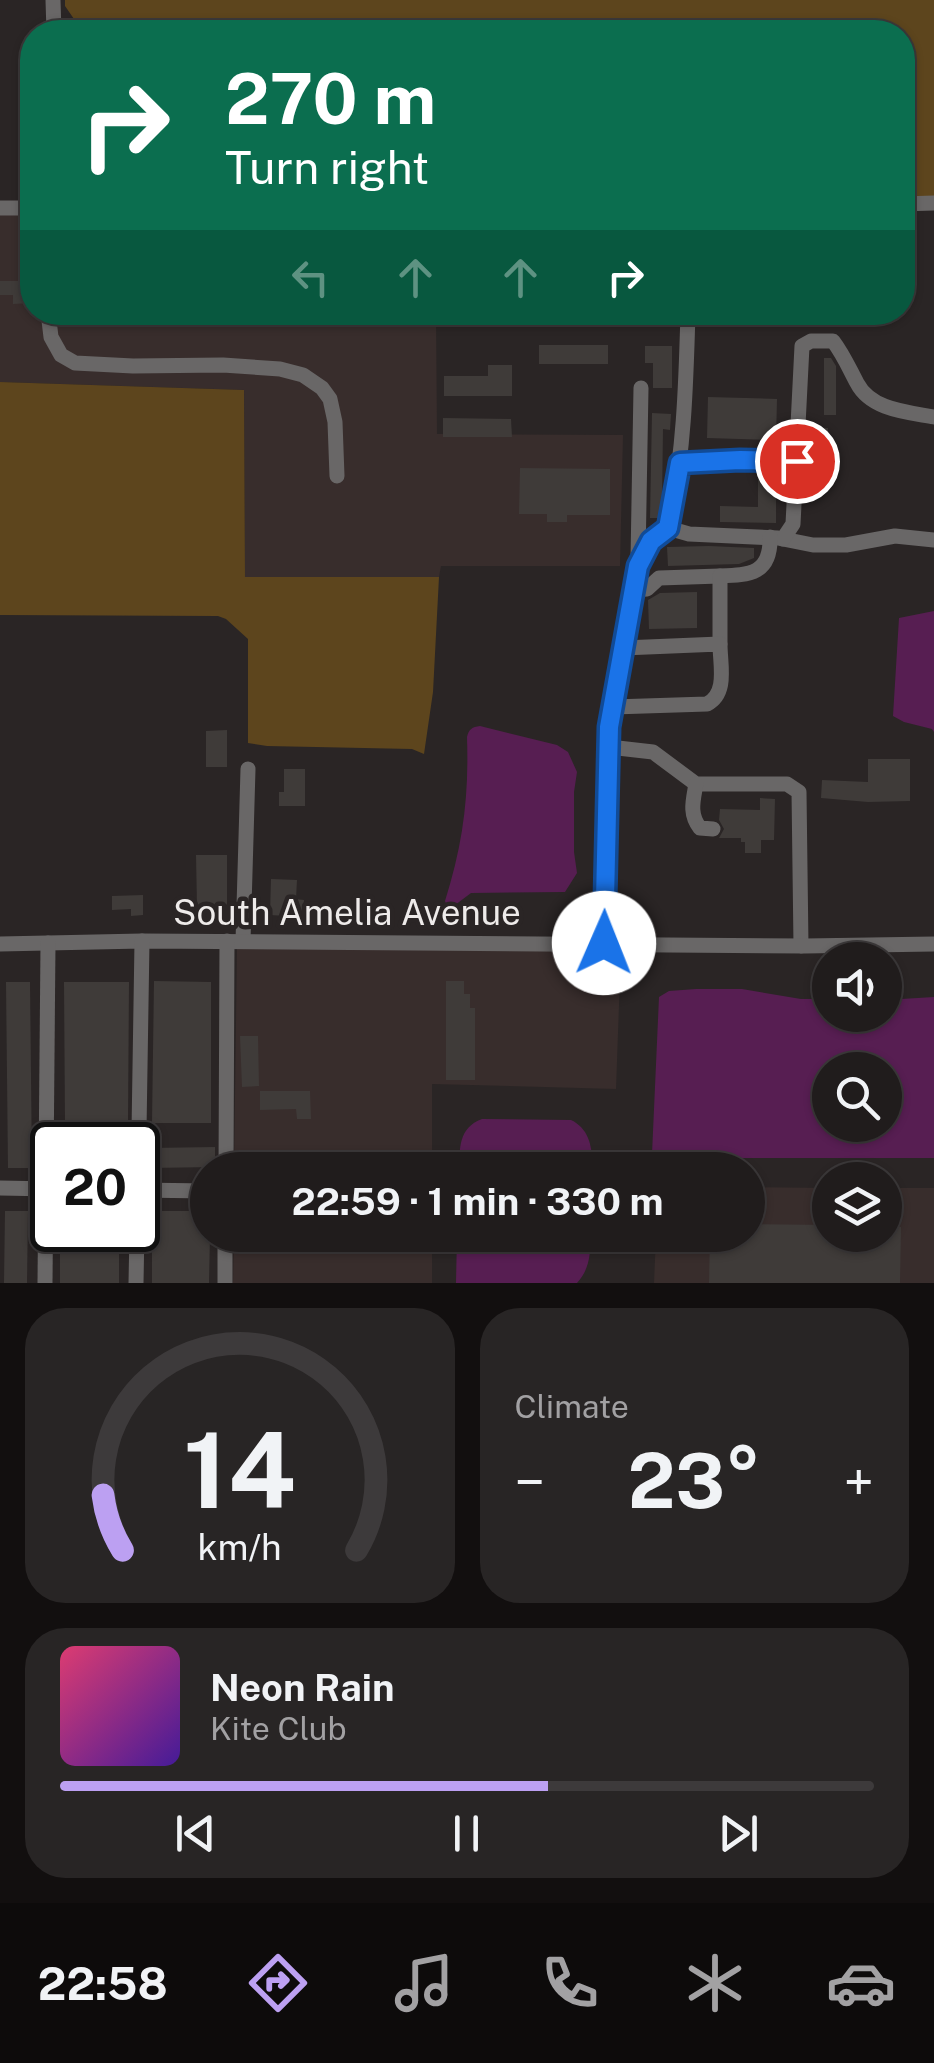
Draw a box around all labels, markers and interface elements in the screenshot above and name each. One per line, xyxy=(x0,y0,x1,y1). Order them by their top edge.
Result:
text: 270 m xyxy=(225,57,436,140)
icon: right xyxy=(60,60,190,190)
text: Turn right xyxy=(225,141,429,194)
icon: left xyxy=(283,250,338,305)
icon: ahead xyxy=(388,250,443,305)
icon: ahead xyxy=(493,250,548,305)
icon: right xyxy=(598,250,653,305)
pin xyxy=(755,419,840,504)
icon: arrive xyxy=(770,434,825,489)
position arrow xyxy=(552,891,656,995)
street label: South Amelia Avenue xyxy=(173,892,521,933)
map controls xyxy=(812,942,902,1252)
button: sound xyxy=(812,942,902,1032)
button: search xyxy=(812,1052,902,1142)
speed limit sign: 20 xyxy=(30,1122,160,1252)
button: layers xyxy=(812,1162,902,1252)
text: 22:59 · 1 min · 330 m xyxy=(292,1179,663,1224)
text: Climate xyxy=(515,1388,629,1425)
text: 14 xyxy=(183,1409,296,1531)
text: 23° xyxy=(628,1437,761,1525)
text: − xyxy=(515,1450,545,1514)
text: + xyxy=(844,1450,874,1514)
text: km/h xyxy=(198,1526,282,1568)
text: Neon Rain xyxy=(210,1665,394,1710)
text: Kite Club xyxy=(210,1710,347,1747)
icon: previous xyxy=(168,1806,223,1861)
icon: pause xyxy=(439,1806,494,1861)
icon: next xyxy=(711,1806,766,1861)
icon: directions xyxy=(243,1948,313,2018)
icon: music xyxy=(389,1948,459,2018)
icon: phone xyxy=(535,1948,605,2018)
icon: climate xyxy=(680,1948,750,2018)
icon: car xyxy=(826,1948,896,2018)
text: 22:58 xyxy=(38,1957,168,2010)

